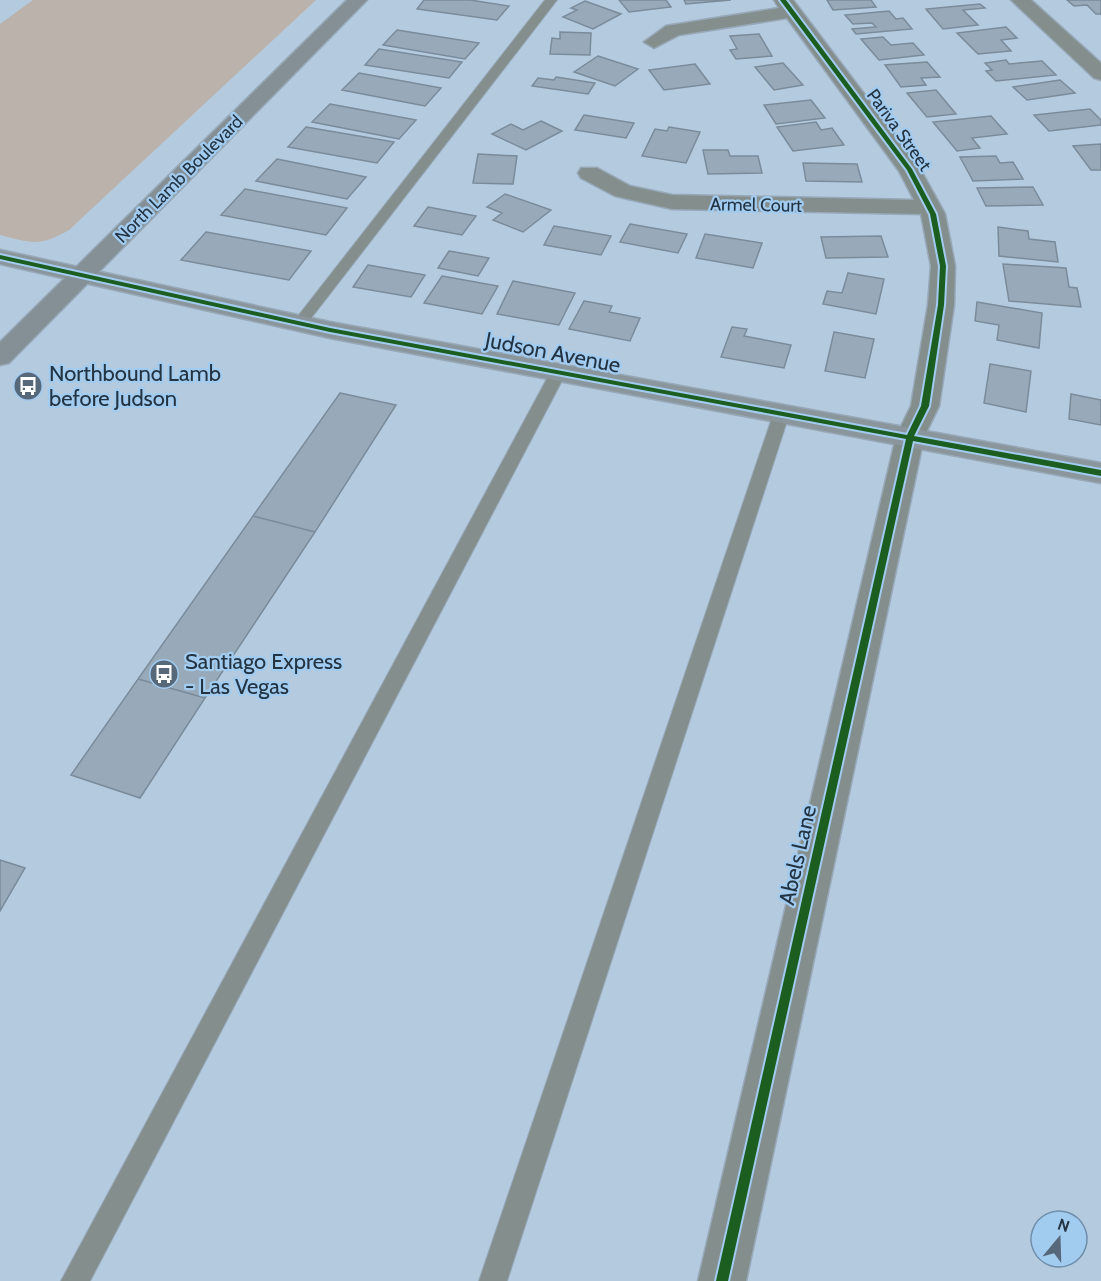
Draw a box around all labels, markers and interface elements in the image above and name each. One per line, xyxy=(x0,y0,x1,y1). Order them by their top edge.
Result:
street label: Pariva Street xyxy=(862,85,936,175)
street label: North Lamb Boulevard xyxy=(111,111,247,247)
street label: Armel Court xyxy=(710,193,802,217)
street label: Judson Avenue xyxy=(482,326,623,379)
place label: Northbound Lamb before Judson xyxy=(49,360,221,412)
bus stop icon: Northbound Lamb before Judson xyxy=(12,370,44,402)
place label: Santiago Express - Las Vegas xyxy=(185,648,342,700)
bus stop icon: Santiago Express - Las Vegas xyxy=(148,658,180,690)
street label: Abels Lane xyxy=(773,803,822,908)
north arrow xyxy=(1029,1209,1089,1269)
text: N xyxy=(1055,1214,1072,1236)

